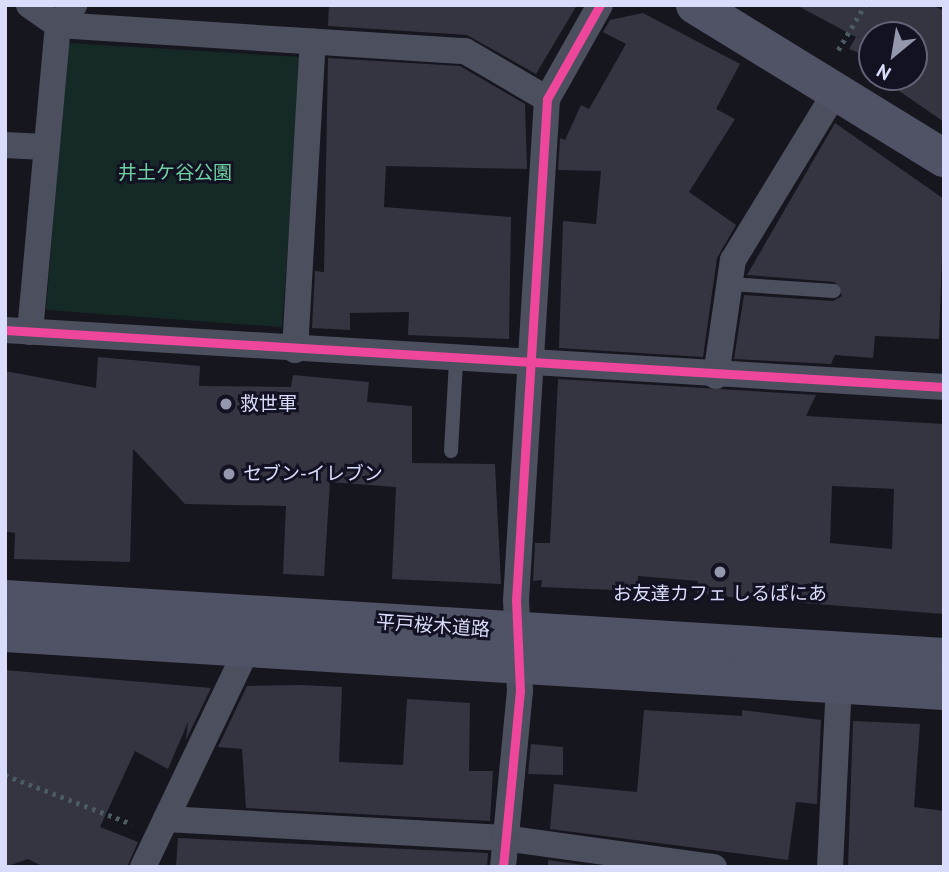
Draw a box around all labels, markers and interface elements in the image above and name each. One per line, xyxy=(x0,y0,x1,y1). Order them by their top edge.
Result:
north arrow xyxy=(858,21,928,91)
text: N xyxy=(872,59,895,86)
park label: 井土ケ谷公園 xyxy=(118,162,232,184)
place label: 救世軍 xyxy=(240,393,297,415)
marker: 救世軍 xyxy=(218,396,234,412)
place label: セブン-イレブン xyxy=(243,463,383,485)
marker: セブン-イレブン xyxy=(221,466,237,482)
marker: お友達カフェ しるばにあ xyxy=(712,564,728,580)
place label: お友達カフェ しるばにあ xyxy=(613,583,827,605)
street label: 平戸桜木道路 xyxy=(375,611,491,641)

